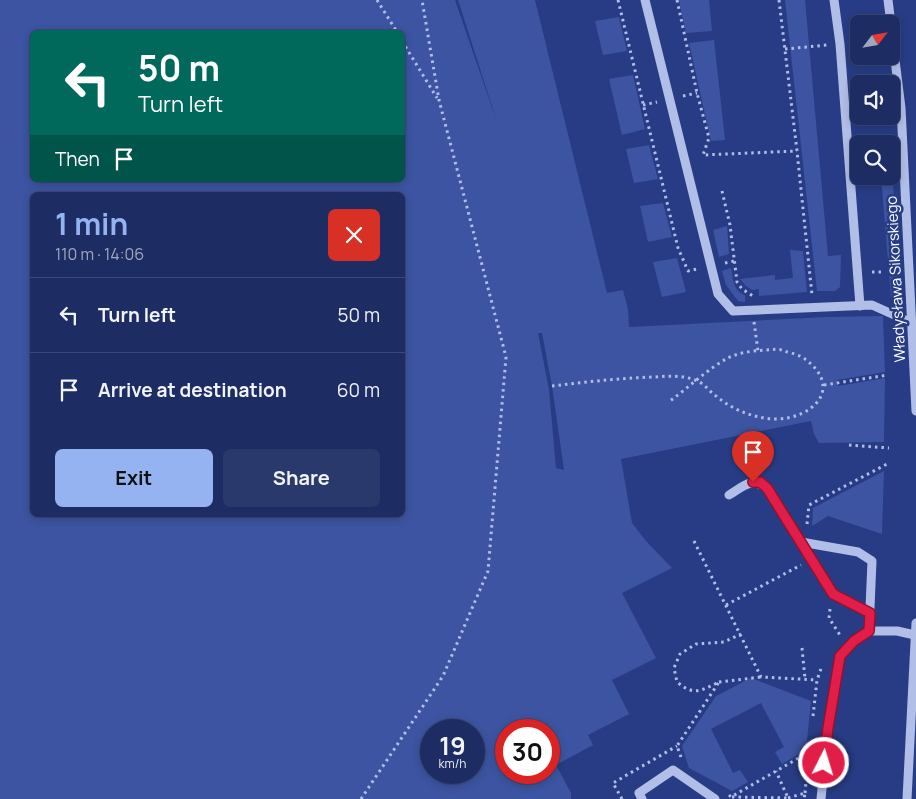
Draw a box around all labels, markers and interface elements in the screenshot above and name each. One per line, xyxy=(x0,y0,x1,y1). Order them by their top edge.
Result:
north arrow xyxy=(850,15,900,65)
map controls xyxy=(850,15,900,185)
text: 50 m xyxy=(138,44,220,92)
icon: left xyxy=(55,50,120,115)
button: sound xyxy=(850,75,900,125)
text: Turn left xyxy=(138,89,223,119)
button: search xyxy=(850,135,900,185)
icon: arrive xyxy=(110,145,138,173)
text: Then xyxy=(55,146,100,172)
street label: Władysława Sikorskiego xyxy=(881,195,910,363)
text: 1 min xyxy=(55,203,128,244)
button: close xyxy=(328,209,380,261)
text: 110 m · 14:06 xyxy=(55,243,144,265)
icon: left xyxy=(55,301,83,329)
text: Turn left xyxy=(98,302,176,328)
text: 50 m xyxy=(338,302,380,328)
icon: arrive xyxy=(55,376,83,404)
text: Arrive at destination xyxy=(98,377,287,403)
text: 60 m xyxy=(337,377,380,403)
pin xyxy=(732,431,774,482)
icon: arrive xyxy=(739,438,767,466)
button: Exit xyxy=(55,449,213,507)
button: Share xyxy=(223,449,380,507)
speed limit sign: 30 xyxy=(495,719,560,784)
text: 19 xyxy=(439,728,466,763)
position arrow xyxy=(797,736,849,788)
text: km/h xyxy=(439,755,466,772)

